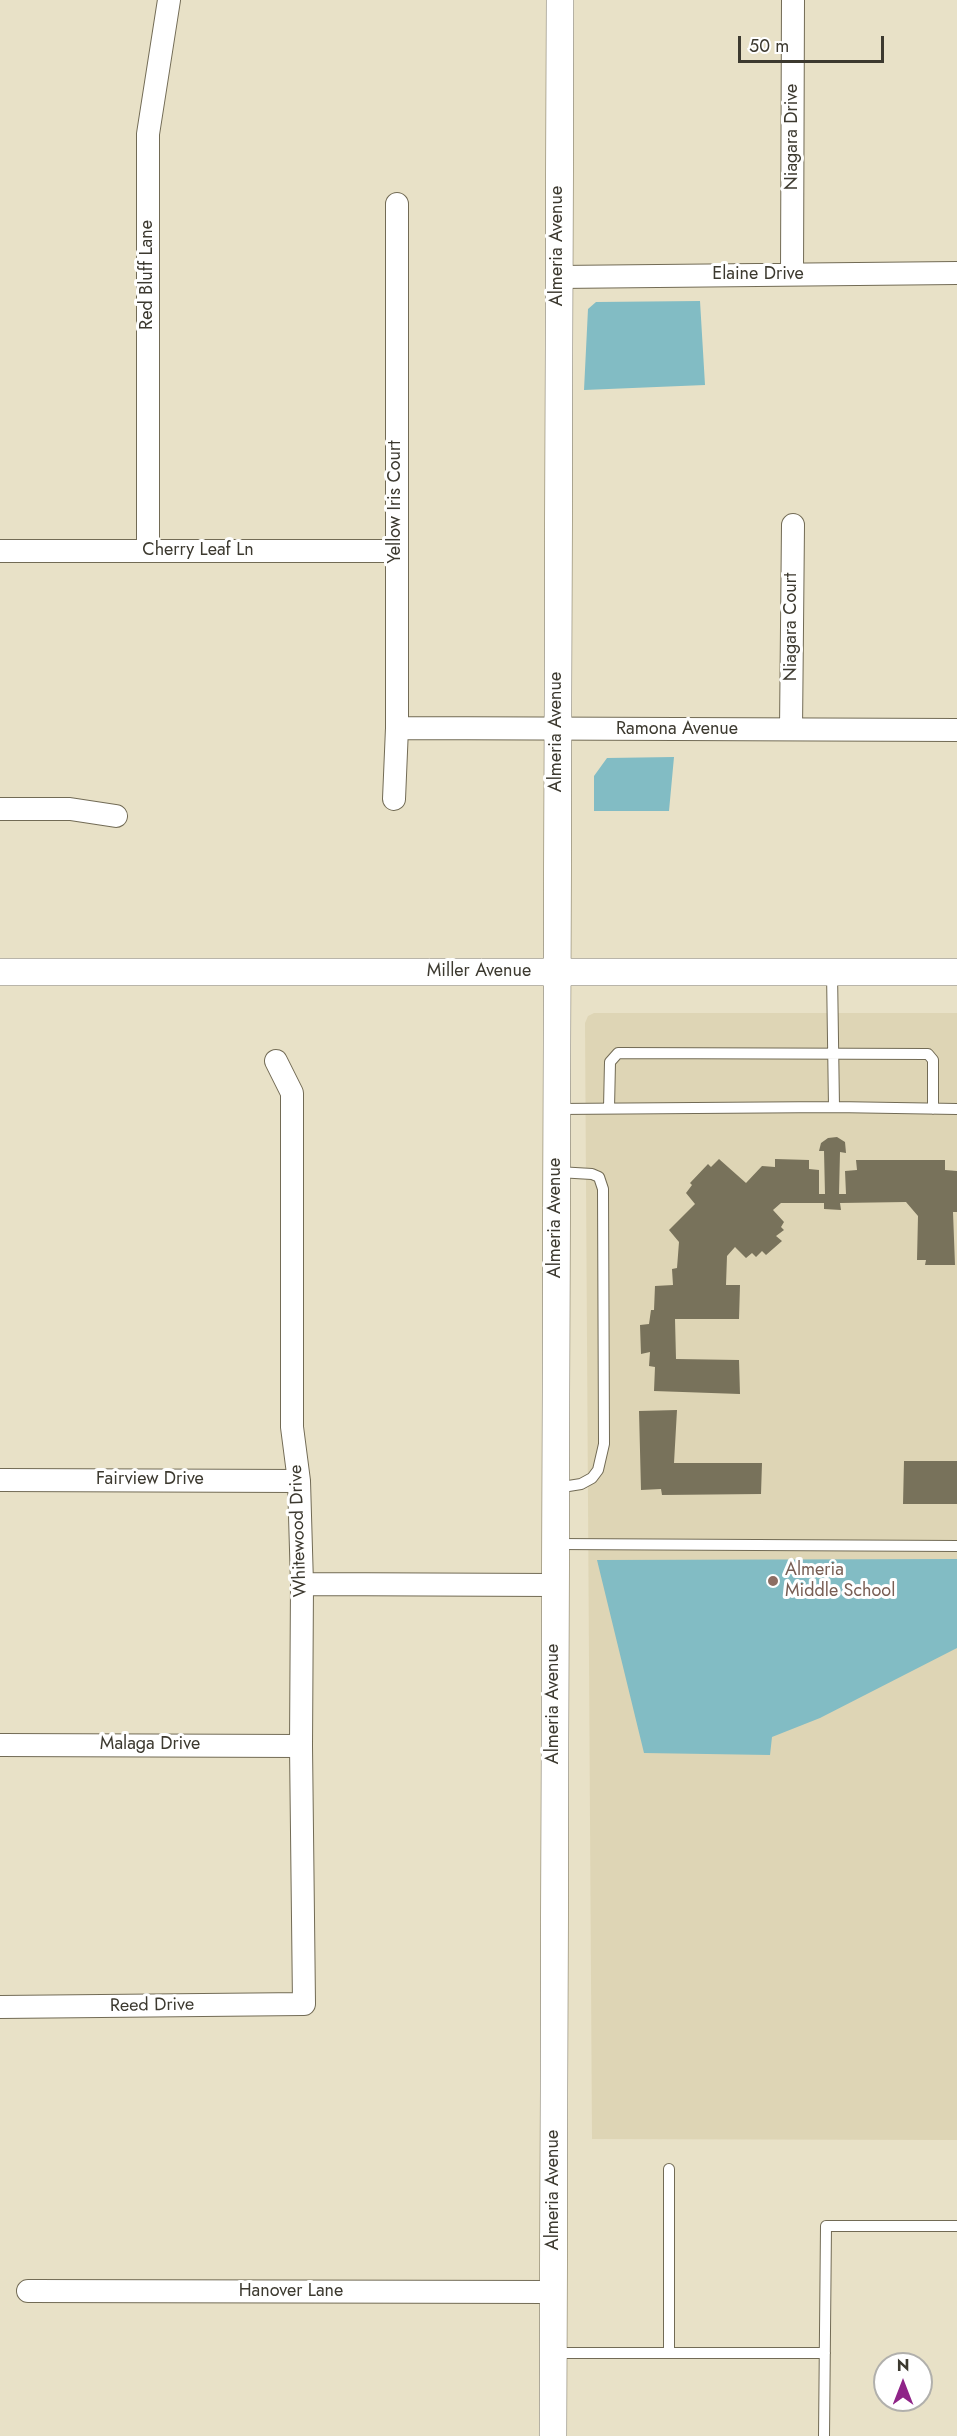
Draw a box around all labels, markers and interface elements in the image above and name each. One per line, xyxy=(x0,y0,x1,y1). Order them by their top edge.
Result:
scale bar xyxy=(741,24,886,62)
text: 50 m xyxy=(749,33,789,59)
street label: Niagara Drive xyxy=(782,84,804,190)
street label: Almeria Avenue xyxy=(547,186,569,306)
street label: Red Bluff Lane xyxy=(137,220,159,330)
street label: Elaine Drive xyxy=(712,264,804,286)
street label: Yellow Iris Court xyxy=(385,440,407,564)
street label: Cherry Leaf Ln xyxy=(142,540,254,562)
street label: Niagara Court xyxy=(781,573,803,681)
street label: Almeria Avenue xyxy=(546,672,568,792)
street label: Ramona Avenue xyxy=(616,719,738,741)
street label: Miller Avenue xyxy=(427,961,531,983)
street label: Almeria Avenue xyxy=(545,1158,567,1278)
street label: Whitewood Drive xyxy=(286,1464,312,1598)
street label: Fairview Drive xyxy=(96,1469,204,1491)
place label: Almeria Middle School xyxy=(785,1560,895,1602)
marker: Almeria Middle School xyxy=(766,1574,780,1588)
street label: Almeria Avenue xyxy=(543,1644,565,1764)
street label: Malaga Drive xyxy=(100,1734,200,1756)
street label: Reed Drive xyxy=(110,1994,194,2018)
street label: Almeria Avenue xyxy=(543,2130,565,2250)
street label: Hanover Lane xyxy=(239,2281,343,2303)
north arrow xyxy=(873,2352,933,2412)
text: N xyxy=(897,2354,909,2377)

